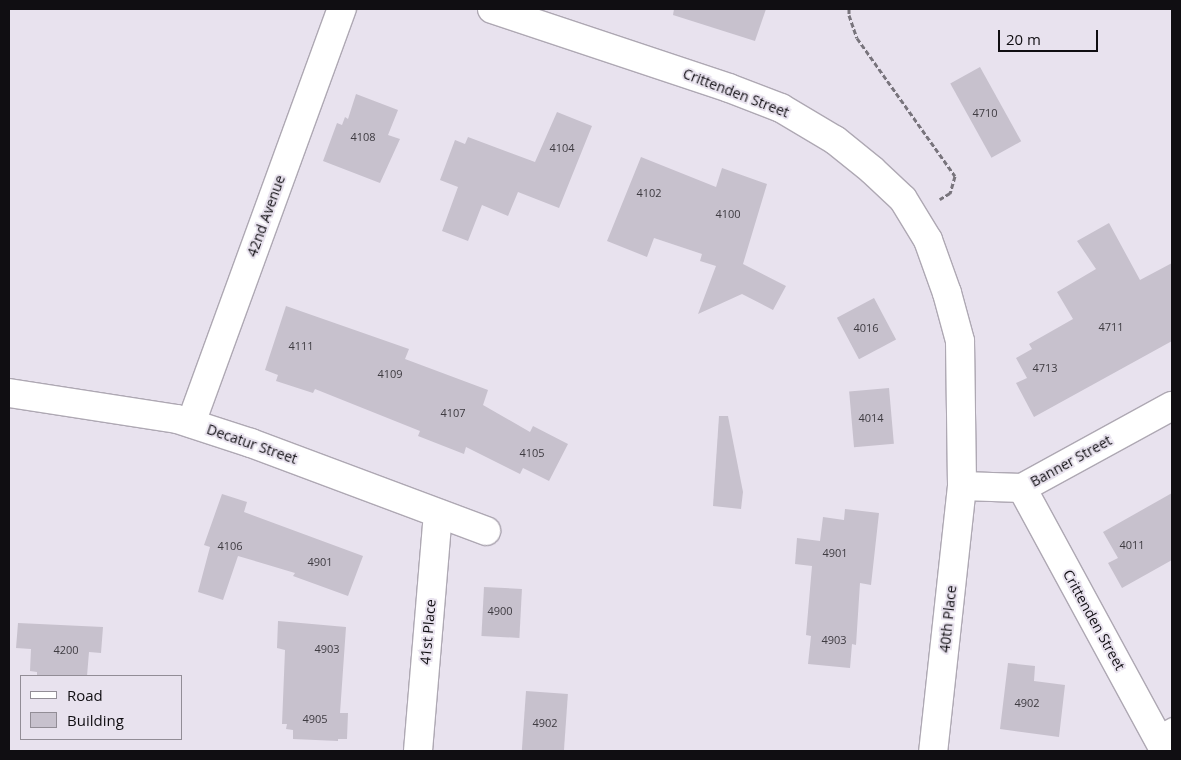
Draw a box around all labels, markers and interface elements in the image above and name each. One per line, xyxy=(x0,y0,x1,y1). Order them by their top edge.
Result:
scale bar xyxy=(1001,20,1101,52)
text: 20 m xyxy=(1006,29,1041,49)
street label: Crittenden Street xyxy=(681,65,791,121)
house number: 4710 xyxy=(972,106,998,120)
house number: 4108 xyxy=(350,130,376,144)
house number: 4104 xyxy=(549,141,575,155)
street label: 42nd Avenue xyxy=(243,173,289,259)
house number: 4102 xyxy=(636,186,662,200)
house number: 4100 xyxy=(715,207,741,221)
house number: 4711 xyxy=(1098,320,1124,334)
house number: 4016 xyxy=(853,321,879,335)
house number: 4111 xyxy=(288,339,314,353)
house number: 4713 xyxy=(1032,361,1058,375)
house number: 4109 xyxy=(377,367,403,381)
house number: 4107 xyxy=(440,406,466,420)
house number: 4014 xyxy=(858,411,884,425)
street label: Decatur Street xyxy=(205,421,299,467)
street label: Banner Street xyxy=(1027,432,1115,490)
house number: 4105 xyxy=(519,446,545,460)
house number: 4011 xyxy=(1119,538,1145,552)
house number: 4106 xyxy=(217,539,243,553)
house number: 4901 xyxy=(822,546,848,560)
house number: 4901 xyxy=(307,555,333,569)
street label: Crittenden Street xyxy=(1059,567,1129,673)
street label: 40th Place xyxy=(936,585,960,653)
street label: 41st Place xyxy=(417,599,439,665)
house number: 4900 xyxy=(487,604,513,618)
house number: 4903 xyxy=(821,633,847,647)
house number: 4903 xyxy=(314,642,340,656)
house number: 4200 xyxy=(53,643,79,657)
legend xyxy=(20,675,182,740)
text: Road xyxy=(67,685,103,705)
house number: 4902 xyxy=(1014,696,1040,710)
text: Building xyxy=(67,710,124,730)
house number: 4905 xyxy=(302,712,328,726)
house number: 4902 xyxy=(532,716,558,730)

